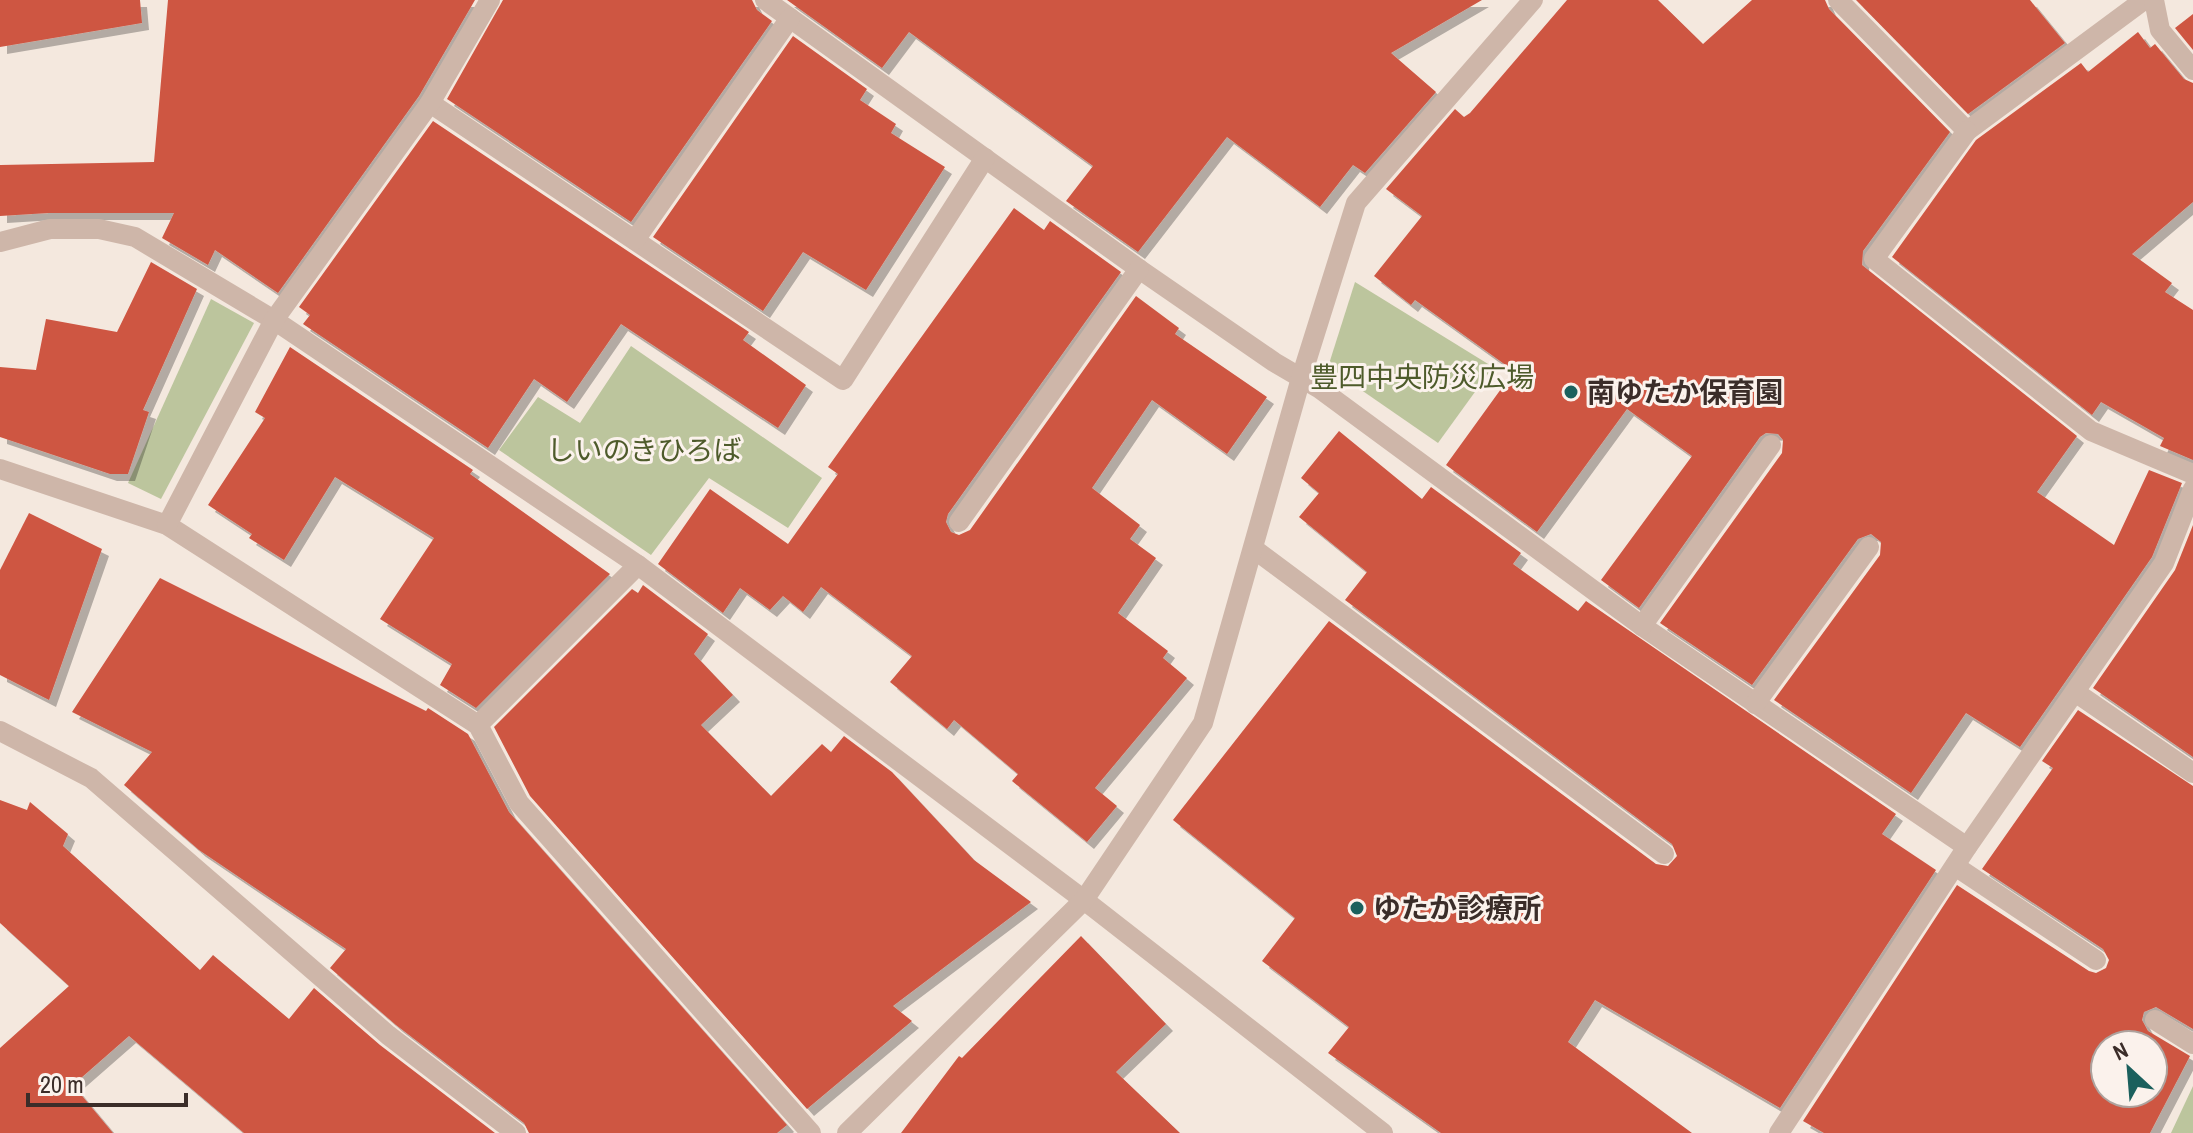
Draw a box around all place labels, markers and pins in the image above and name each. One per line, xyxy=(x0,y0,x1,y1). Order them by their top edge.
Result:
place label: 南ゆたか保育園 xyxy=(1587,373,1783,411)
marker: 南ゆたか保育園 xyxy=(1562,383,1580,401)
place label: ゆたか診療所 xyxy=(1373,889,1541,927)
marker: ゆたか診療所 xyxy=(1348,899,1366,917)

